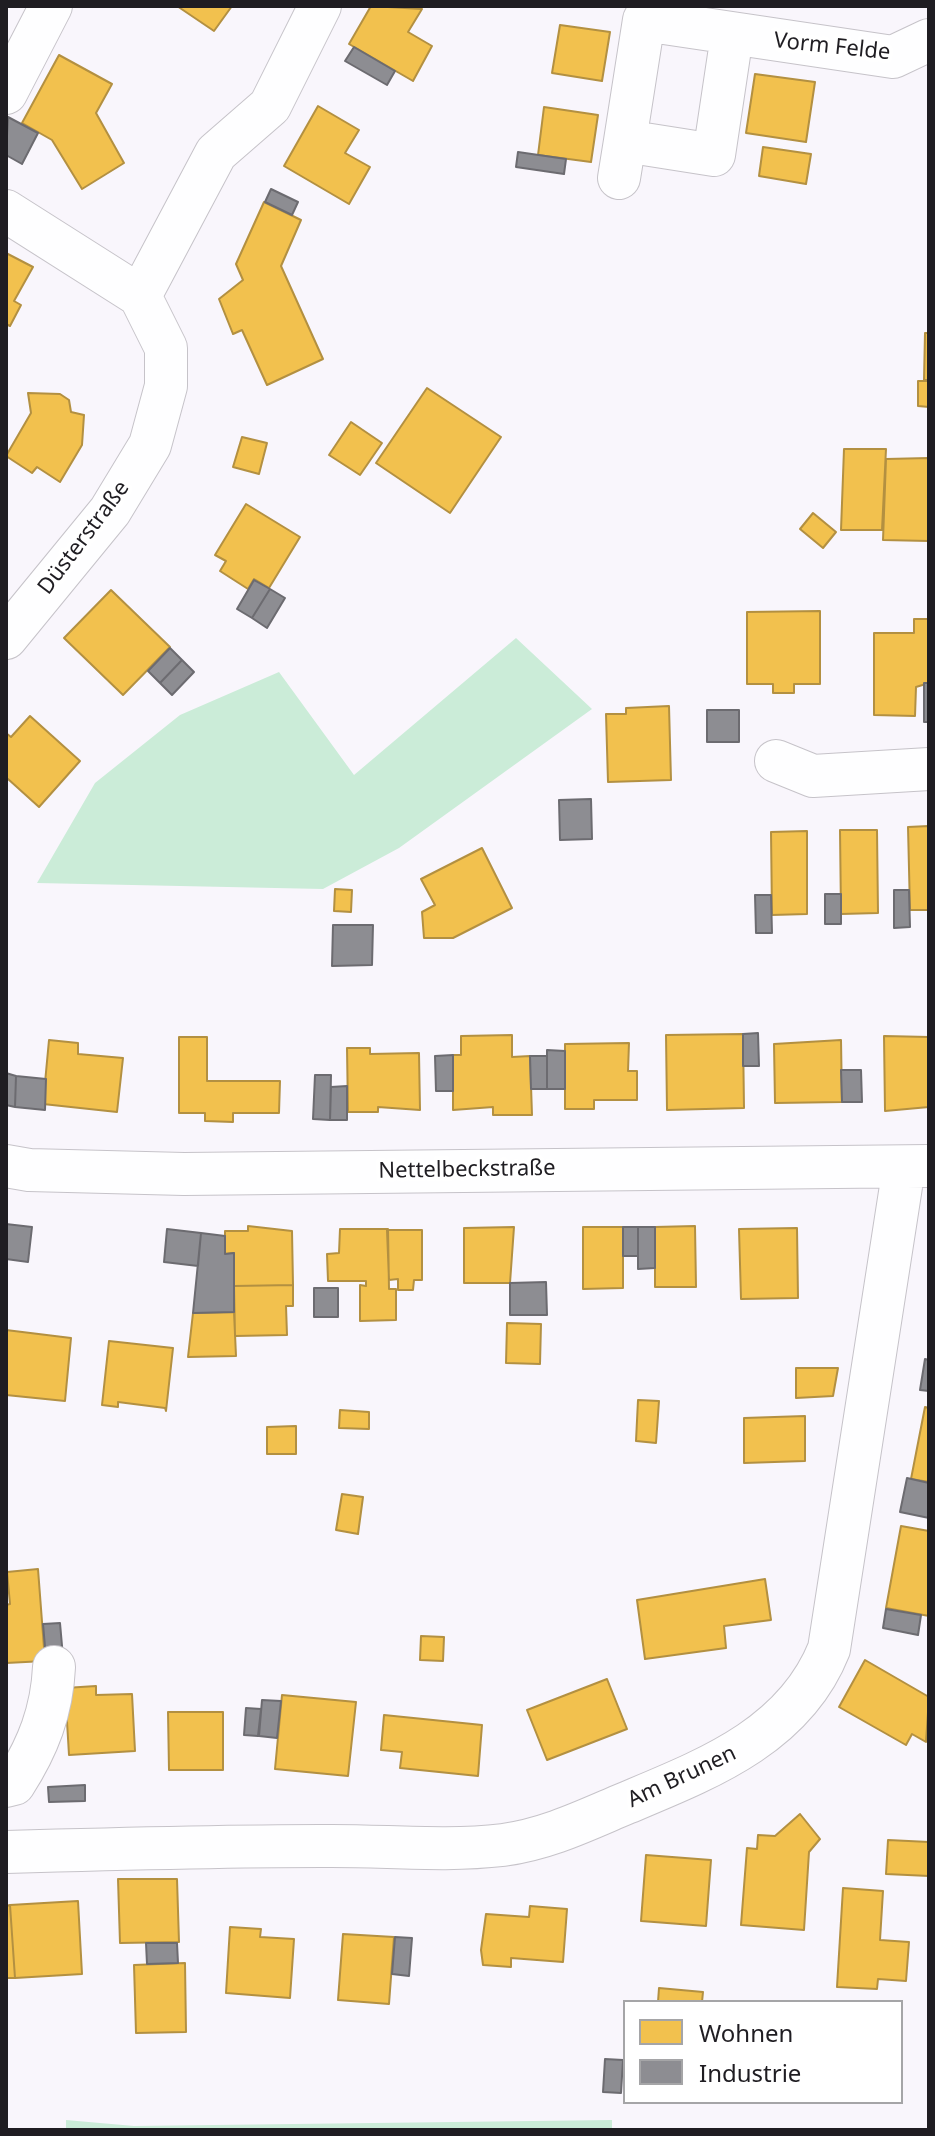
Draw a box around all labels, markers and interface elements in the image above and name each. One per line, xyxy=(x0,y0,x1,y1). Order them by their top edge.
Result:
street label: Vorm Felde xyxy=(772,28,892,66)
street label: Düsterstraße xyxy=(33,476,135,600)
street label: Nettelbeckstraße xyxy=(378,1155,556,1185)
street label: Am Brunen xyxy=(623,1740,741,1814)
legend xyxy=(623,2000,903,2104)
text: Wohnen xyxy=(699,2016,793,2049)
text: Industrie xyxy=(699,2056,801,2089)

